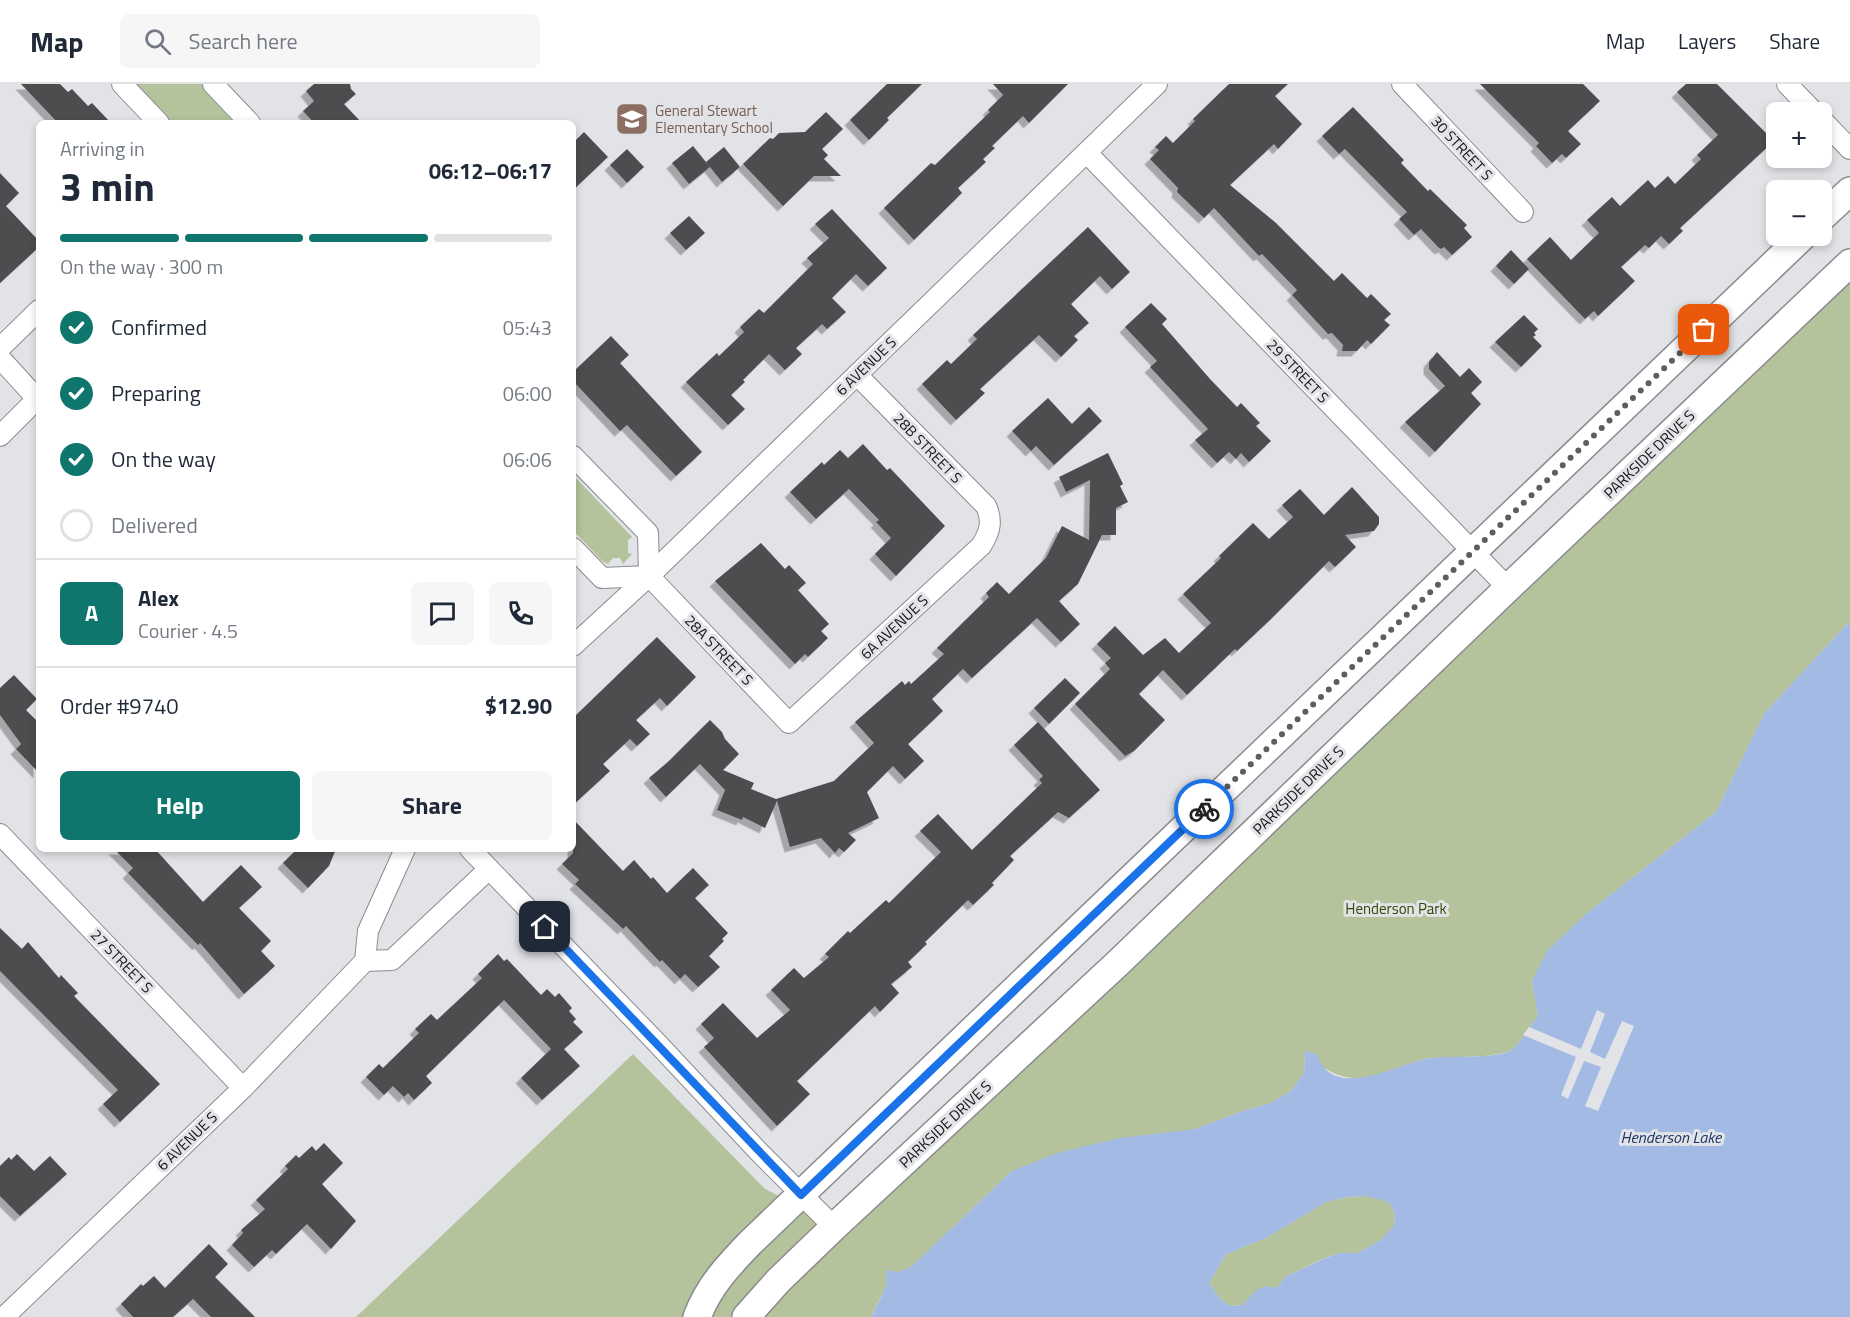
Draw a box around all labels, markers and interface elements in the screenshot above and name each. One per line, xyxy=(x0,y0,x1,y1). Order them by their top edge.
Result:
search box xyxy=(120,14,540,68)
text: Map xyxy=(30,20,84,63)
text: Search here xyxy=(189,24,298,58)
icon: search xyxy=(141,25,174,58)
text: Map xyxy=(1606,25,1645,57)
text: Layers xyxy=(1678,25,1736,57)
text: Share xyxy=(1769,25,1820,57)
place label: General Stewart Elementary School xyxy=(655,99,773,139)
school or university icon: General Stewart Elementary School xyxy=(614,101,650,137)
map controls xyxy=(1766,102,1832,246)
button: + xyxy=(1766,102,1832,168)
street label: 30 STREET S xyxy=(1426,110,1498,186)
text: Arriving in xyxy=(60,133,145,164)
text: 06:12–06:17 xyxy=(429,154,552,188)
text: 3 min xyxy=(60,157,155,216)
button: − xyxy=(1766,180,1832,246)
text: On the way · 300 m xyxy=(60,251,223,282)
pin xyxy=(1678,304,1729,355)
text: Confirmed xyxy=(111,310,207,344)
icon: check xyxy=(60,311,93,344)
text: 05:43 xyxy=(503,312,552,343)
icon: bag xyxy=(1687,313,1720,346)
street label: 6 AVENUE S xyxy=(830,331,902,401)
street label: 29 STREET S xyxy=(1261,334,1335,408)
text: Preparing xyxy=(111,376,201,410)
icon: check xyxy=(60,377,93,410)
text: 06:00 xyxy=(503,378,552,409)
street label: PARKSIDE DRIVE S xyxy=(1598,404,1700,504)
street label: 28B STREET S xyxy=(888,407,968,489)
text: On the way xyxy=(111,442,216,476)
icon: check xyxy=(60,443,93,476)
text: 06:06 xyxy=(503,444,552,475)
text: Delivered xyxy=(111,508,198,542)
text: Alex xyxy=(138,581,179,615)
button: chat xyxy=(411,582,474,645)
button: phone xyxy=(489,582,552,645)
street label: 6A AVENUE S xyxy=(855,589,933,665)
text: A xyxy=(85,596,98,630)
street label: 28A STREET S xyxy=(679,610,759,690)
text: Courier · 4.5 xyxy=(138,615,238,646)
text: Order #9740 xyxy=(60,689,179,723)
text: $12.90 xyxy=(485,689,552,723)
street label: PARKSIDE DRIVE S xyxy=(1247,740,1349,840)
button: Help xyxy=(60,771,300,840)
button: Share xyxy=(312,771,552,840)
courier xyxy=(1174,779,1234,839)
icon: bike xyxy=(1188,793,1221,826)
park label: Henderson Park xyxy=(1345,897,1447,920)
pin xyxy=(519,901,570,952)
icon: home xyxy=(528,910,561,943)
street label: 27 STREET S xyxy=(85,924,159,998)
street label: PARKSIDE DRIVE S xyxy=(894,1075,996,1173)
street label: 6 AVENUE S xyxy=(151,1106,223,1176)
water label: Henderson Lake xyxy=(1620,1125,1723,1149)

